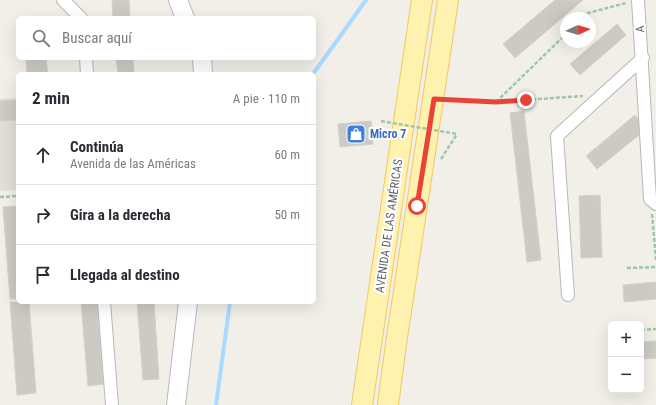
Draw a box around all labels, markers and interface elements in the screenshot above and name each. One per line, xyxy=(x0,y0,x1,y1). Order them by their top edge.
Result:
north arrow xyxy=(560,12,596,48)
search box xyxy=(16,16,316,60)
street label: A xyxy=(633,25,647,33)
icon: search xyxy=(30,27,52,49)
text: Buscar aquí xyxy=(62,29,132,47)
text: 2 min xyxy=(32,88,70,108)
text: A pie · 110 m xyxy=(233,91,300,106)
route end xyxy=(517,91,535,109)
shop icon: Micro 7 xyxy=(345,123,367,145)
place label: Micro 7 xyxy=(370,127,406,141)
text: Continúa xyxy=(70,138,124,156)
icon: ahead xyxy=(32,144,54,166)
text: 60 m xyxy=(274,147,300,162)
text: Avenida de las Américas xyxy=(70,156,196,171)
street label: AVENIDA DE LAS AMÉRICAS xyxy=(372,158,405,294)
route start xyxy=(408,197,426,215)
icon: right xyxy=(32,204,54,226)
text: Gira a la derecha xyxy=(70,206,171,224)
text: 50 m xyxy=(274,207,300,222)
icon: arrive xyxy=(32,264,54,286)
text: Llegada al destino xyxy=(70,266,180,284)
map controls xyxy=(608,321,644,393)
button: + xyxy=(608,321,644,357)
button: − xyxy=(608,357,644,393)

